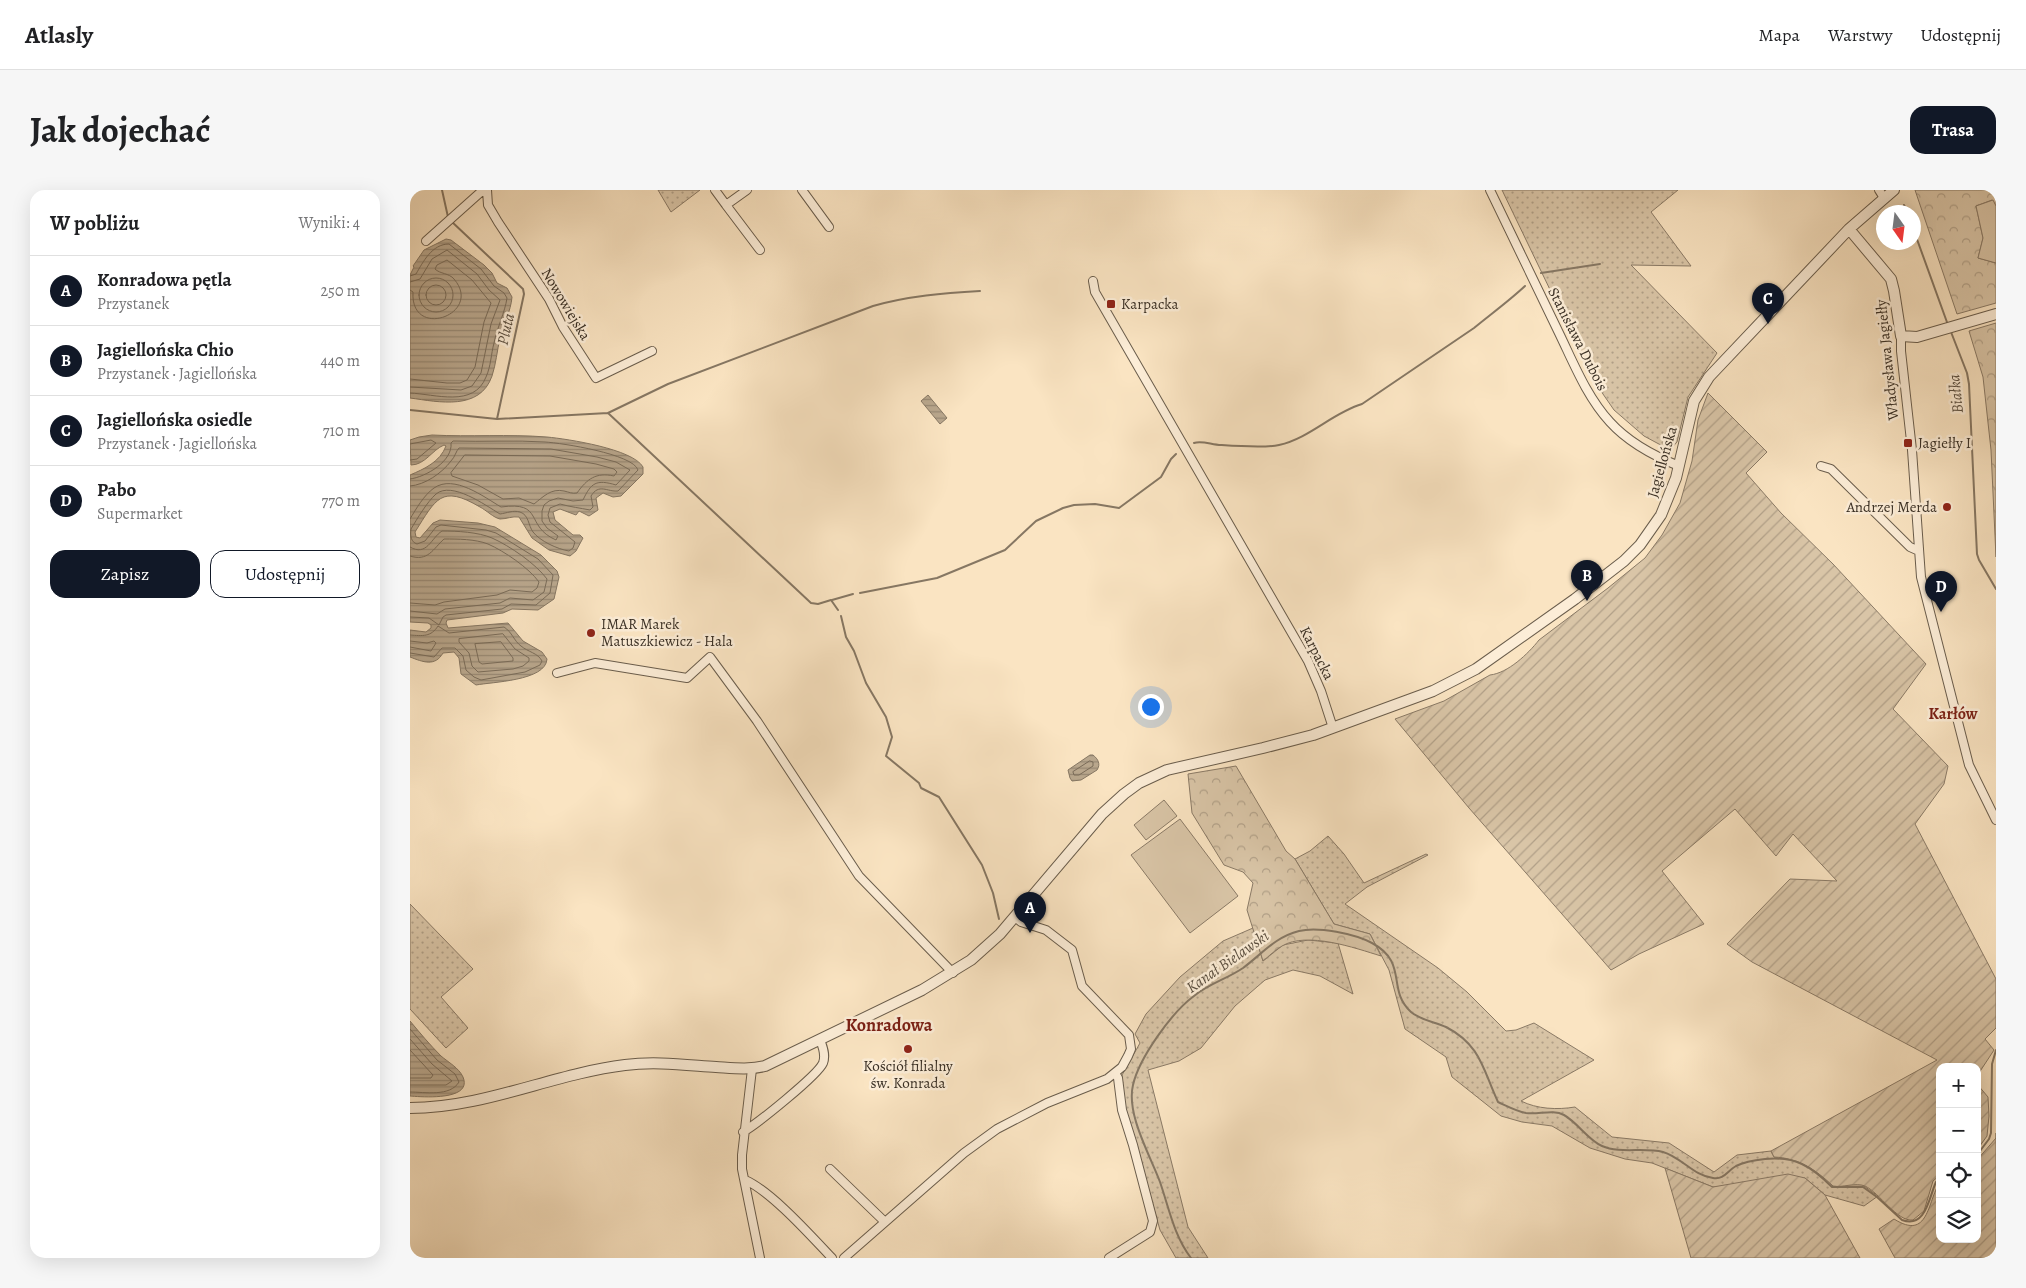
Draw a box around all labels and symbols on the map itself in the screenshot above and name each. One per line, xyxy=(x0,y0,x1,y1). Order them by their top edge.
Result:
north arrow xyxy=(1876,205,1921,250)
street label: Nowowiejska xyxy=(537,264,595,344)
pin: C xyxy=(1752,283,1784,324)
street label: Stanisława Dubois xyxy=(1543,284,1613,394)
place label: Karpacka xyxy=(1121,294,1178,314)
marker: Karpacka xyxy=(1105,298,1117,310)
street label: Władysława Jagiełły xyxy=(1871,298,1903,422)
water label: Pluta xyxy=(492,311,520,347)
water label: Białka xyxy=(1943,373,1969,415)
street label: Jagiellońska xyxy=(1642,424,1682,500)
place label: Jagiełły I xyxy=(1918,433,1971,453)
marker: Jagiełły I xyxy=(1902,437,1914,449)
place label: Andrzej Merda xyxy=(1845,497,1937,517)
marker: Andrzej Merda xyxy=(1941,501,1953,513)
pin: B xyxy=(1571,560,1603,601)
pin: D xyxy=(1925,571,1957,612)
place label: IMAR Marek Matuszkiewicz - Hala xyxy=(601,614,733,651)
street label: Karpacka xyxy=(1295,623,1339,683)
marker: IMAR Marek Matuszkiewicz - Hala xyxy=(585,627,597,639)
your location xyxy=(1138,694,1164,720)
district label: Karłów xyxy=(1928,703,1978,725)
pin: A xyxy=(1014,892,1046,933)
water label: Kanał Bielawski xyxy=(1182,925,1273,998)
district label: Konradowa xyxy=(846,1013,933,1037)
marker: Kościół filialny św. Konrada xyxy=(902,1043,914,1055)
place label: Kościół filialny św. Konrada xyxy=(863,1056,953,1093)

